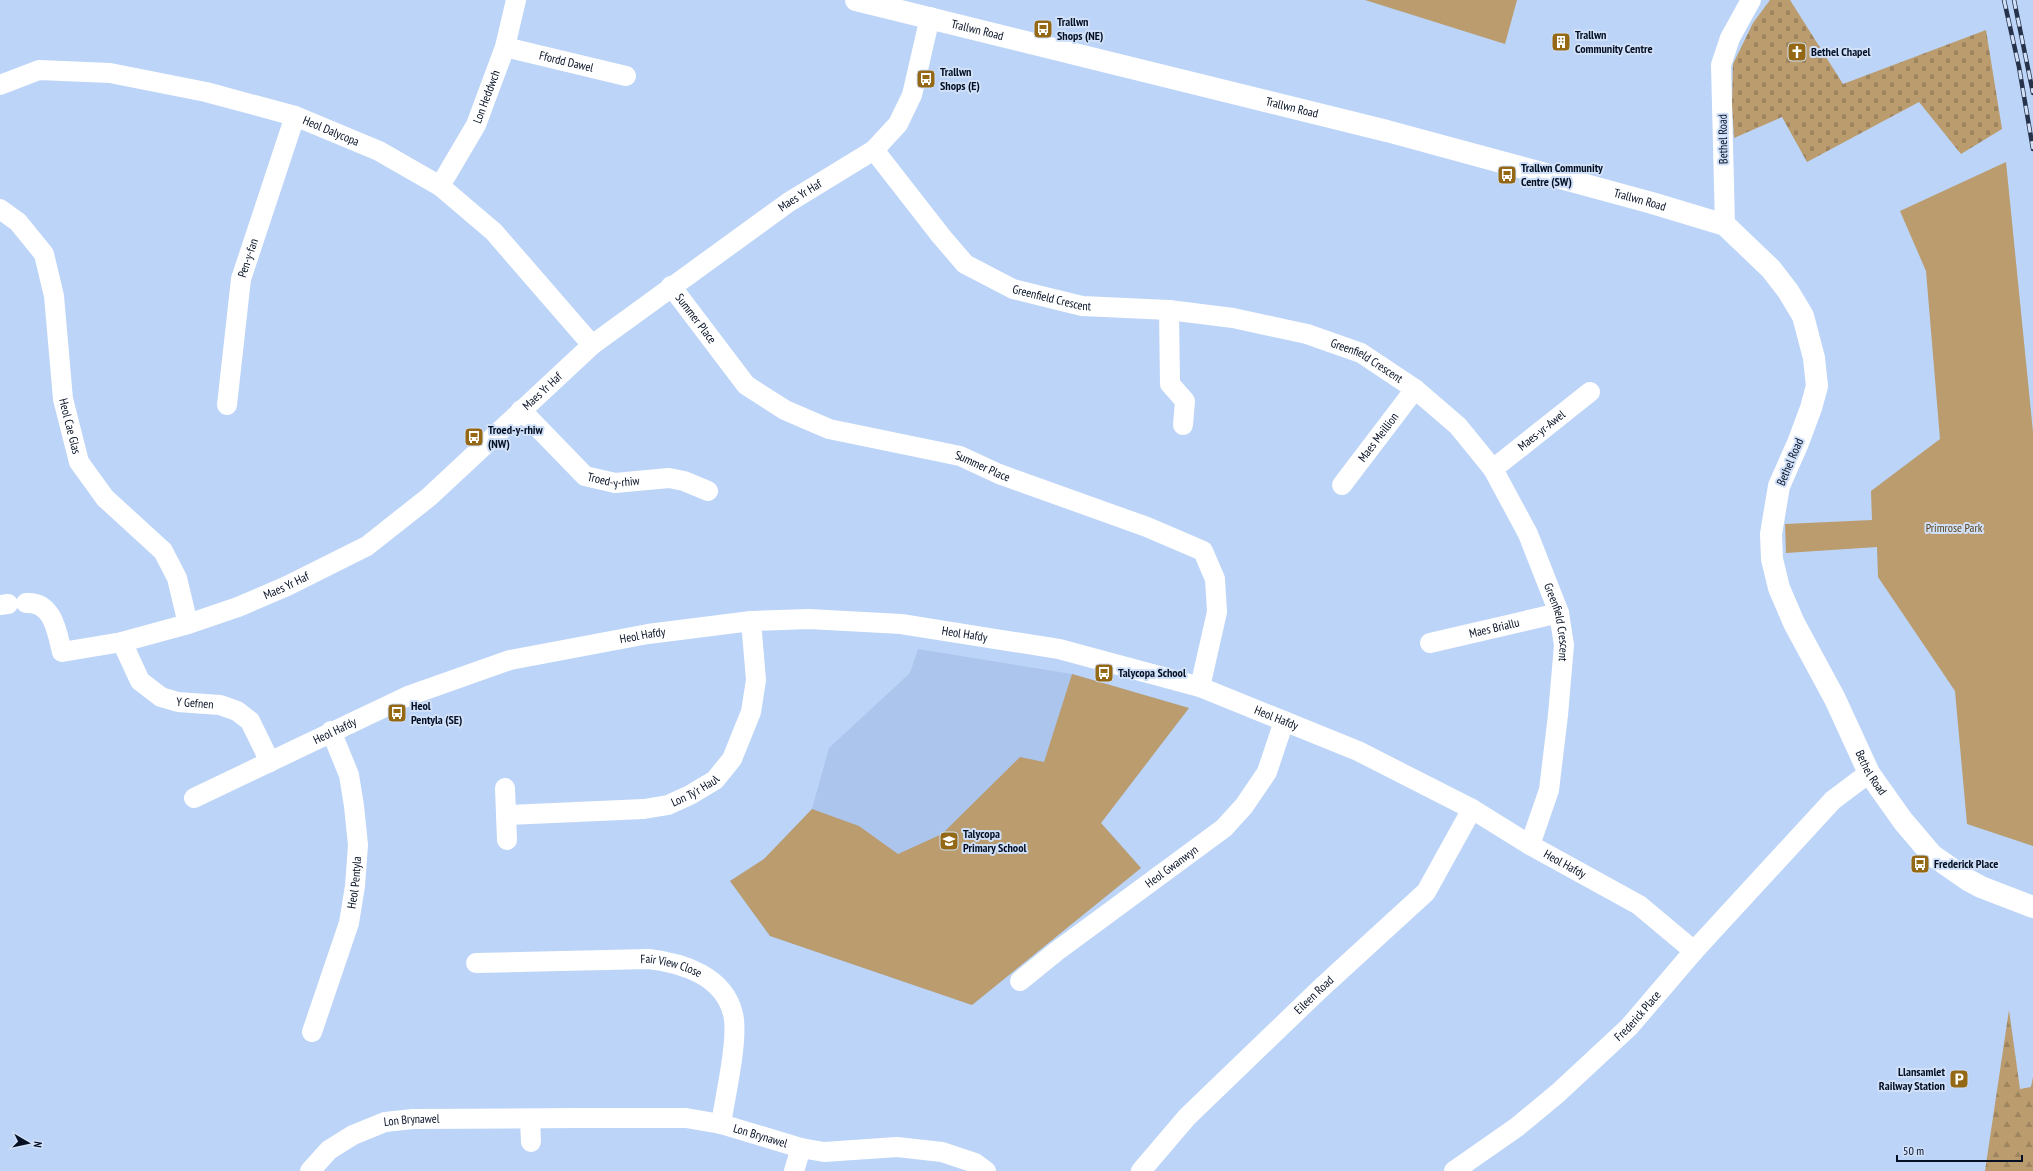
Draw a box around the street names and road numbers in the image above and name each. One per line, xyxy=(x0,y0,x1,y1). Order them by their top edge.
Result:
street label: Trallwn Road xyxy=(950,16,1005,43)
street label: Ffordd Dawel xyxy=(538,47,595,75)
street label: Lon Heddwch xyxy=(469,68,503,125)
street label: Trallwn Road xyxy=(1264,93,1320,121)
street label: Heol Dalycopa xyxy=(301,112,362,149)
street label: Bethel Road xyxy=(1715,114,1730,164)
street label: Maes Yr Haf xyxy=(775,175,825,215)
street label: Trallwn Road xyxy=(1612,185,1668,214)
street label: Pen-y-fan xyxy=(234,236,261,279)
street label: Greenfield Crescent xyxy=(1011,281,1092,313)
street label: Summer Place xyxy=(672,290,720,346)
street label: Greenfield Crescent xyxy=(1329,335,1406,386)
street label: Maes Yr Haf xyxy=(519,368,566,413)
street label: Heol Cae Glas xyxy=(56,396,85,456)
street label: Maes-yr-Awel xyxy=(1514,407,1568,453)
street label: Maes Meillion xyxy=(1354,409,1401,465)
street label: Bethel Road xyxy=(1773,436,1806,488)
street label: Summer Place xyxy=(954,447,1012,484)
street label: Troed-y-rhiw xyxy=(586,469,641,490)
street label: Maes Yr Haf xyxy=(261,568,312,602)
street label: Greenfield Crescent xyxy=(1541,581,1572,663)
street label: Maes Briallu xyxy=(1468,614,1521,641)
street label: Heol Hafdy xyxy=(941,623,989,645)
street label: Heol Hafdy xyxy=(618,624,667,646)
street label: Y Gefnen xyxy=(176,694,214,712)
street label: Heol Hafdy xyxy=(1252,702,1301,733)
street label: Heol Hafdy xyxy=(311,714,359,747)
street label: Bethel Road xyxy=(1852,747,1890,798)
street label: Lon Ty'r Haul xyxy=(669,772,723,810)
street label: Heol Gwanwyn xyxy=(1142,842,1201,891)
street label: Heol Hafdy xyxy=(1541,846,1589,882)
street label: Heol Pentyla xyxy=(343,856,364,910)
street label: Fair View Close xyxy=(640,951,705,980)
street label: Eileen Road xyxy=(1291,972,1336,1017)
street label: Frederick Place xyxy=(1611,987,1664,1044)
street label: Lon Brynawel xyxy=(383,1111,440,1129)
street label: Lon Brynawel xyxy=(732,1120,790,1151)

